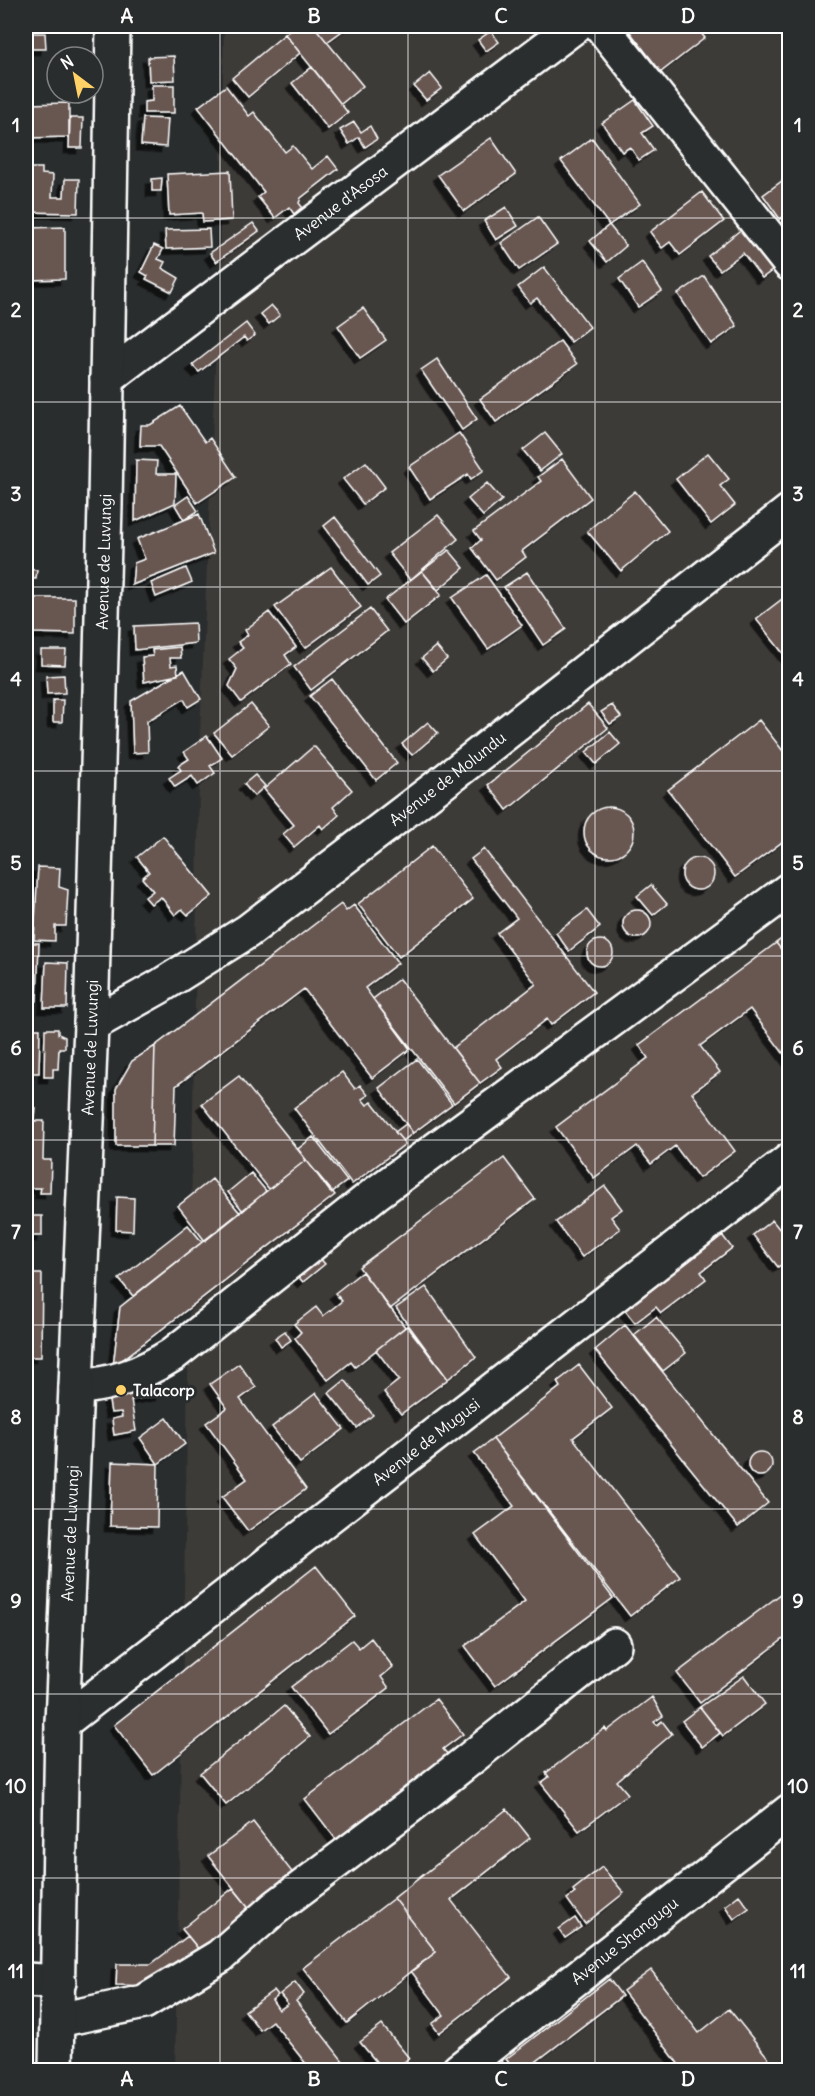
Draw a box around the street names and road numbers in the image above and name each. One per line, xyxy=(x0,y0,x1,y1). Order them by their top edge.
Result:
street label: Avenue d'Asosa xyxy=(289,161,391,244)
street label: Avenue de Luvungi xyxy=(92,494,115,630)
street label: Avenue de Molundu xyxy=(385,727,510,830)
street label: Avenue de Luvungi xyxy=(77,979,102,1116)
street label: Avenue de Mugusi xyxy=(368,1394,484,1489)
street label: Avenue de Luvungi xyxy=(57,1465,83,1602)
street label: Avenue Shangugu xyxy=(567,1892,682,1989)

